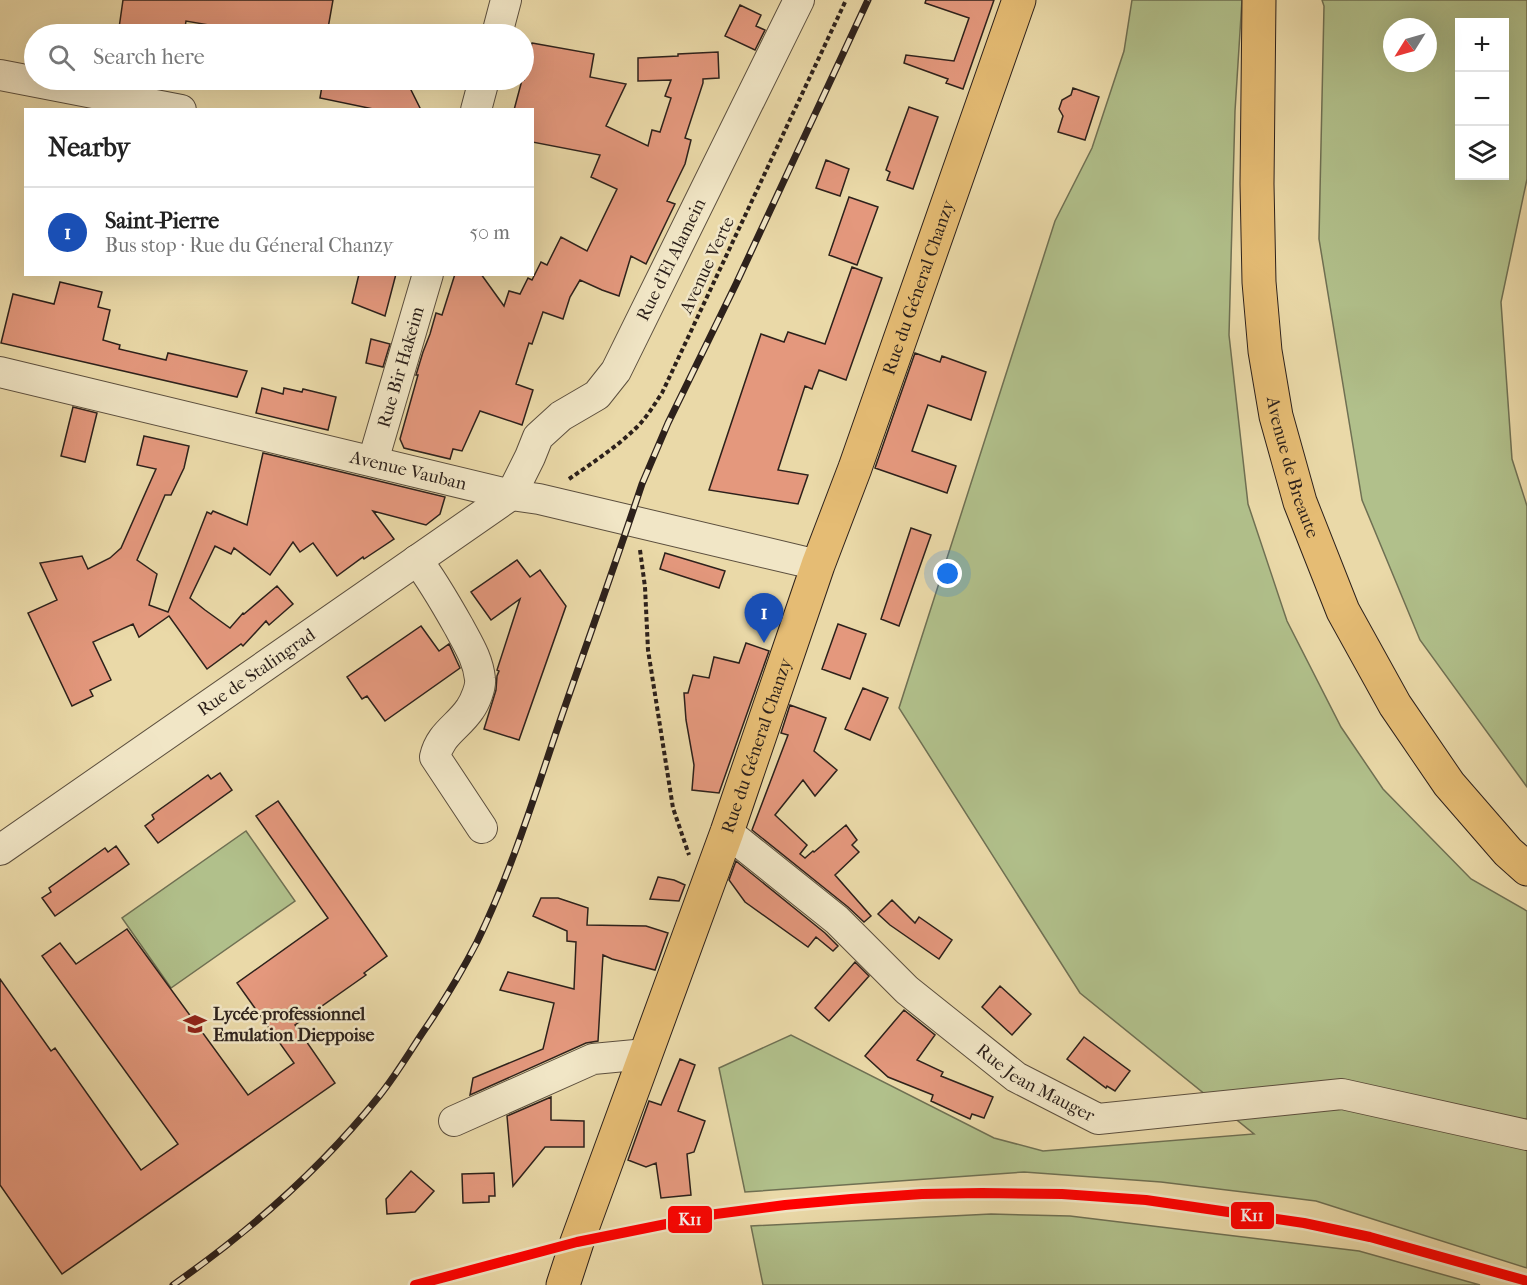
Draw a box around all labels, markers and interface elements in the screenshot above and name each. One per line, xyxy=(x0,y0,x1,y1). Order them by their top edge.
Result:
north arrow xyxy=(1383,18,1437,72)
map controls xyxy=(1455,18,1509,180)
button: + xyxy=(1455,18,1509,72)
search box xyxy=(24,24,534,90)
icon: search xyxy=(45,41,78,74)
text: Search here xyxy=(93,44,205,70)
button: − xyxy=(1455,72,1509,126)
button: layers xyxy=(1455,126,1509,180)
text: Nearby xyxy=(48,132,130,163)
street label: Rue d'El Alamein xyxy=(632,195,711,324)
street label: Rue du Géneral Chanzy xyxy=(878,196,960,378)
text: Saint-Pierre xyxy=(105,208,219,234)
street label: Avenue Verte xyxy=(675,213,739,318)
text: 1 xyxy=(64,221,71,244)
text: 50 m xyxy=(469,221,510,244)
text: Bus stop · Rue du Géneral Chanzy xyxy=(105,234,393,257)
street label: Rue Bir Hakeim xyxy=(373,304,429,430)
street label: Avenue de Breaute xyxy=(1262,394,1323,541)
street label: Avenue Vauban xyxy=(347,446,469,495)
your location xyxy=(933,559,962,588)
pin: 1 xyxy=(744,594,783,643)
street label: Rue de Stalingrad xyxy=(194,624,320,721)
street label: Rue du Géneral Chanzy xyxy=(717,654,797,836)
place label: Lycée professionnel Emulation Dieppoise xyxy=(213,1004,375,1046)
school or university icon: Lycée professionnel Emulation Dieppoise xyxy=(182,1011,208,1037)
street label: Rue Jean Mauger xyxy=(972,1039,1098,1127)
line badge: K11 xyxy=(1230,1201,1275,1230)
line badge: K11 xyxy=(667,1205,713,1234)
text: K11 xyxy=(1240,1206,1264,1225)
text: K11 xyxy=(678,1210,702,1229)

